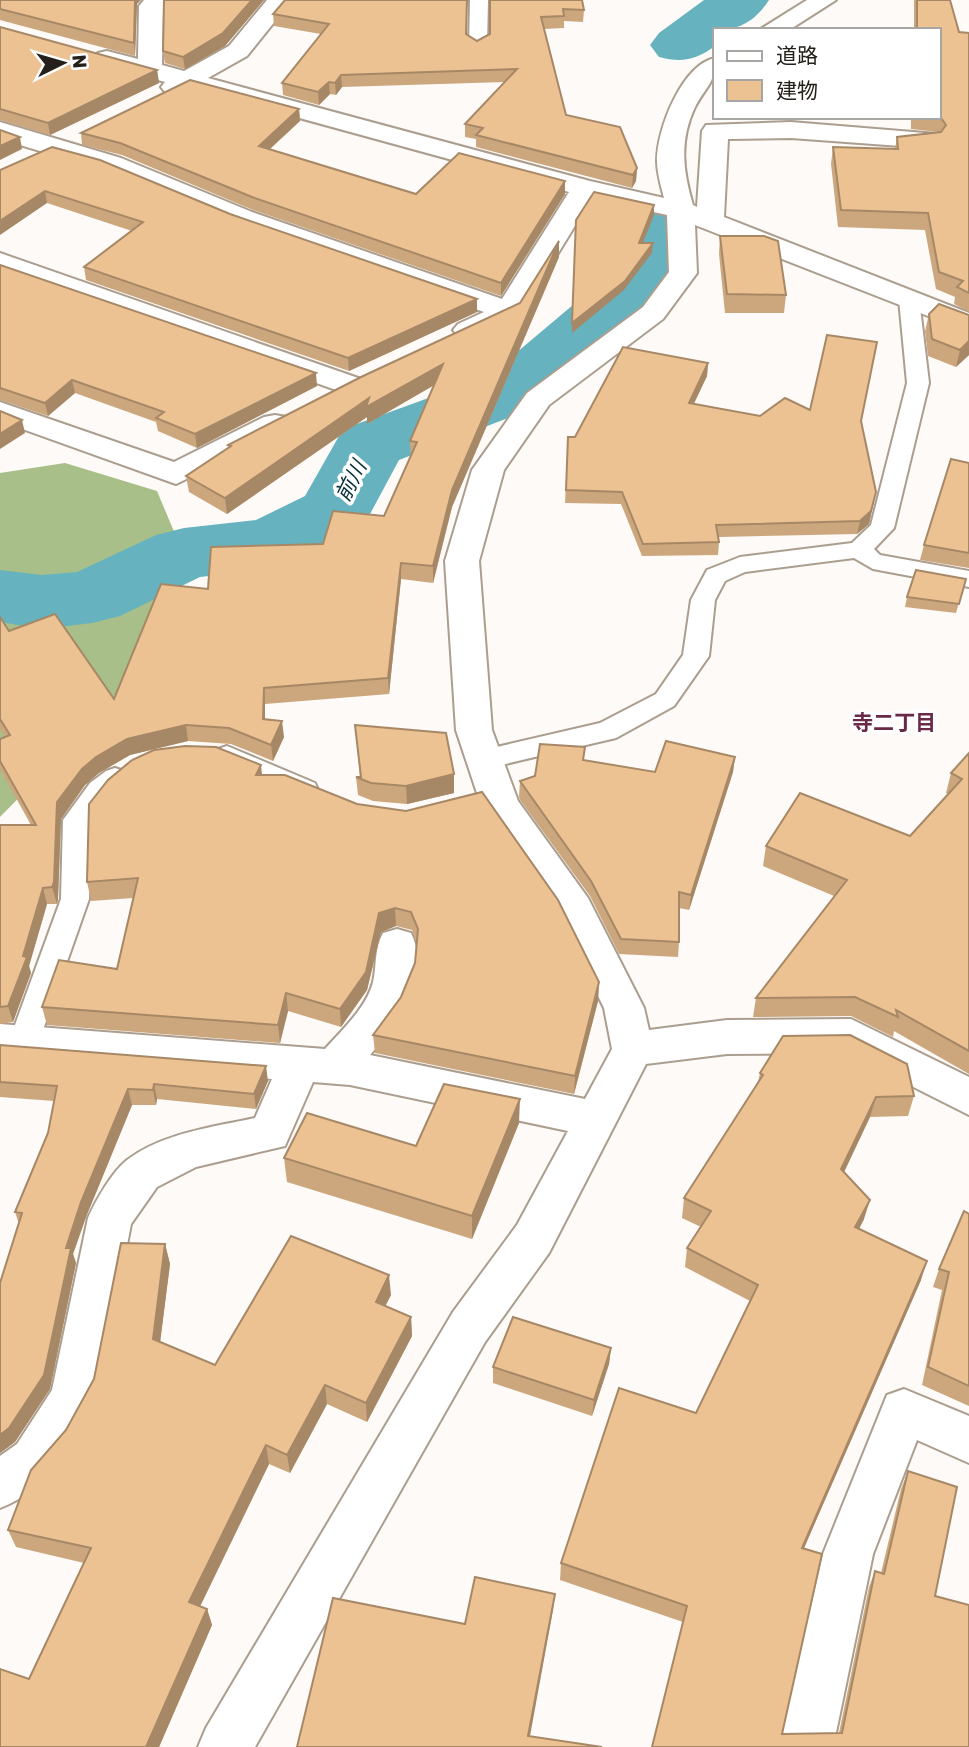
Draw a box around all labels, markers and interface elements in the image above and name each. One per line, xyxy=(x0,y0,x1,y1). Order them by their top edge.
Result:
north arrow xyxy=(28,28,98,98)
legend xyxy=(713,28,941,119)
text: 道路 xyxy=(776,43,818,68)
text: N xyxy=(67,54,91,69)
text: 建物 xyxy=(776,78,818,103)
water label: 前川 xyxy=(330,455,372,505)
district label: 寺二丁目 xyxy=(852,710,936,735)

